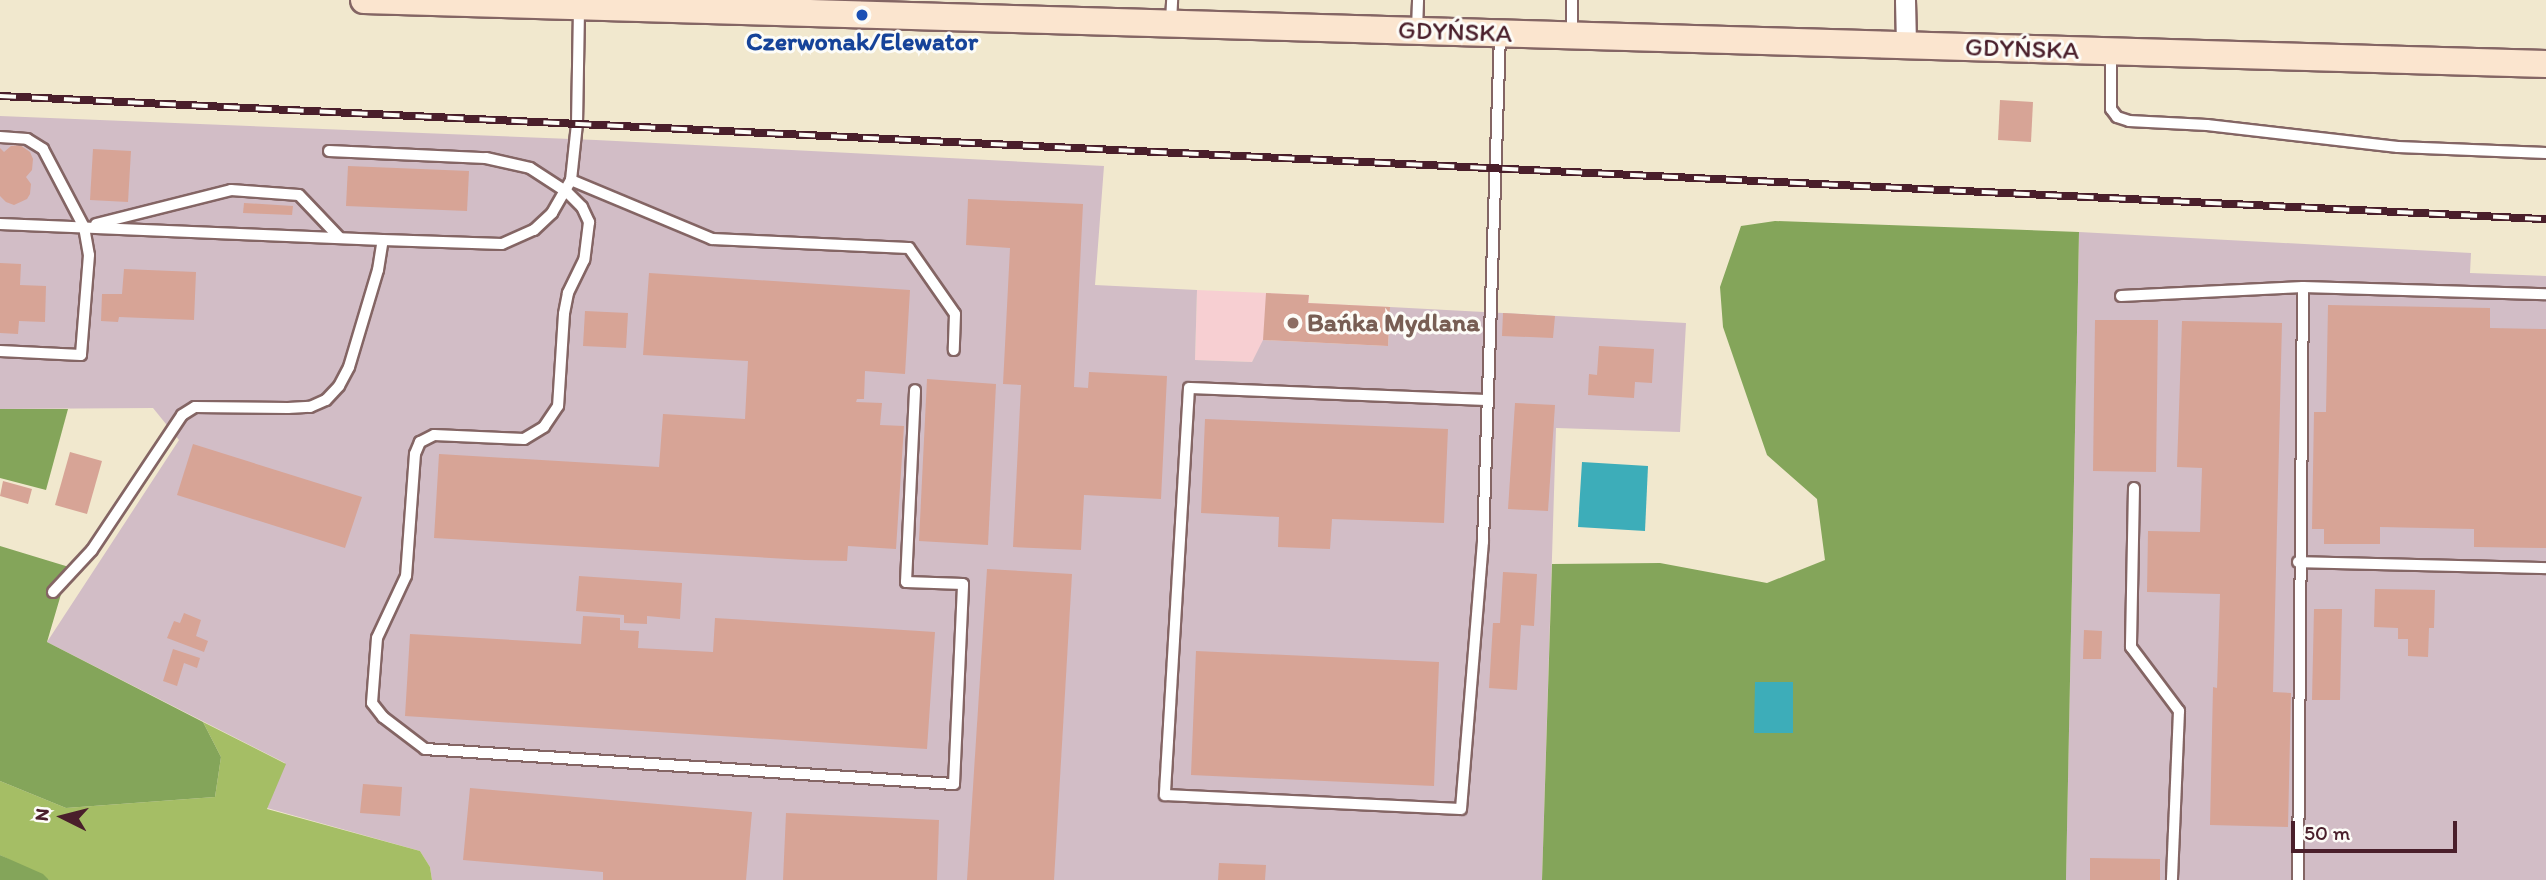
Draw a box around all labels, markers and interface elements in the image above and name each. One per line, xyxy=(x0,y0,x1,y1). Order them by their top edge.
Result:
marker: Czerwonak/Elewator xyxy=(854,7,870,23)
street label: GDYŃSKA xyxy=(1397,14,1513,50)
place label: Czerwonak/Elewator xyxy=(746,26,978,58)
street label: GDYŃSKA xyxy=(1964,31,2080,67)
place label: Bańka Mydlana xyxy=(1307,307,1479,339)
marker: Bańka Mydlana xyxy=(1285,315,1301,331)
north arrow xyxy=(28,782,98,852)
scale bar xyxy=(2294,806,2460,850)
text: N xyxy=(30,807,54,822)
text: 50 m xyxy=(2304,820,2350,845)

